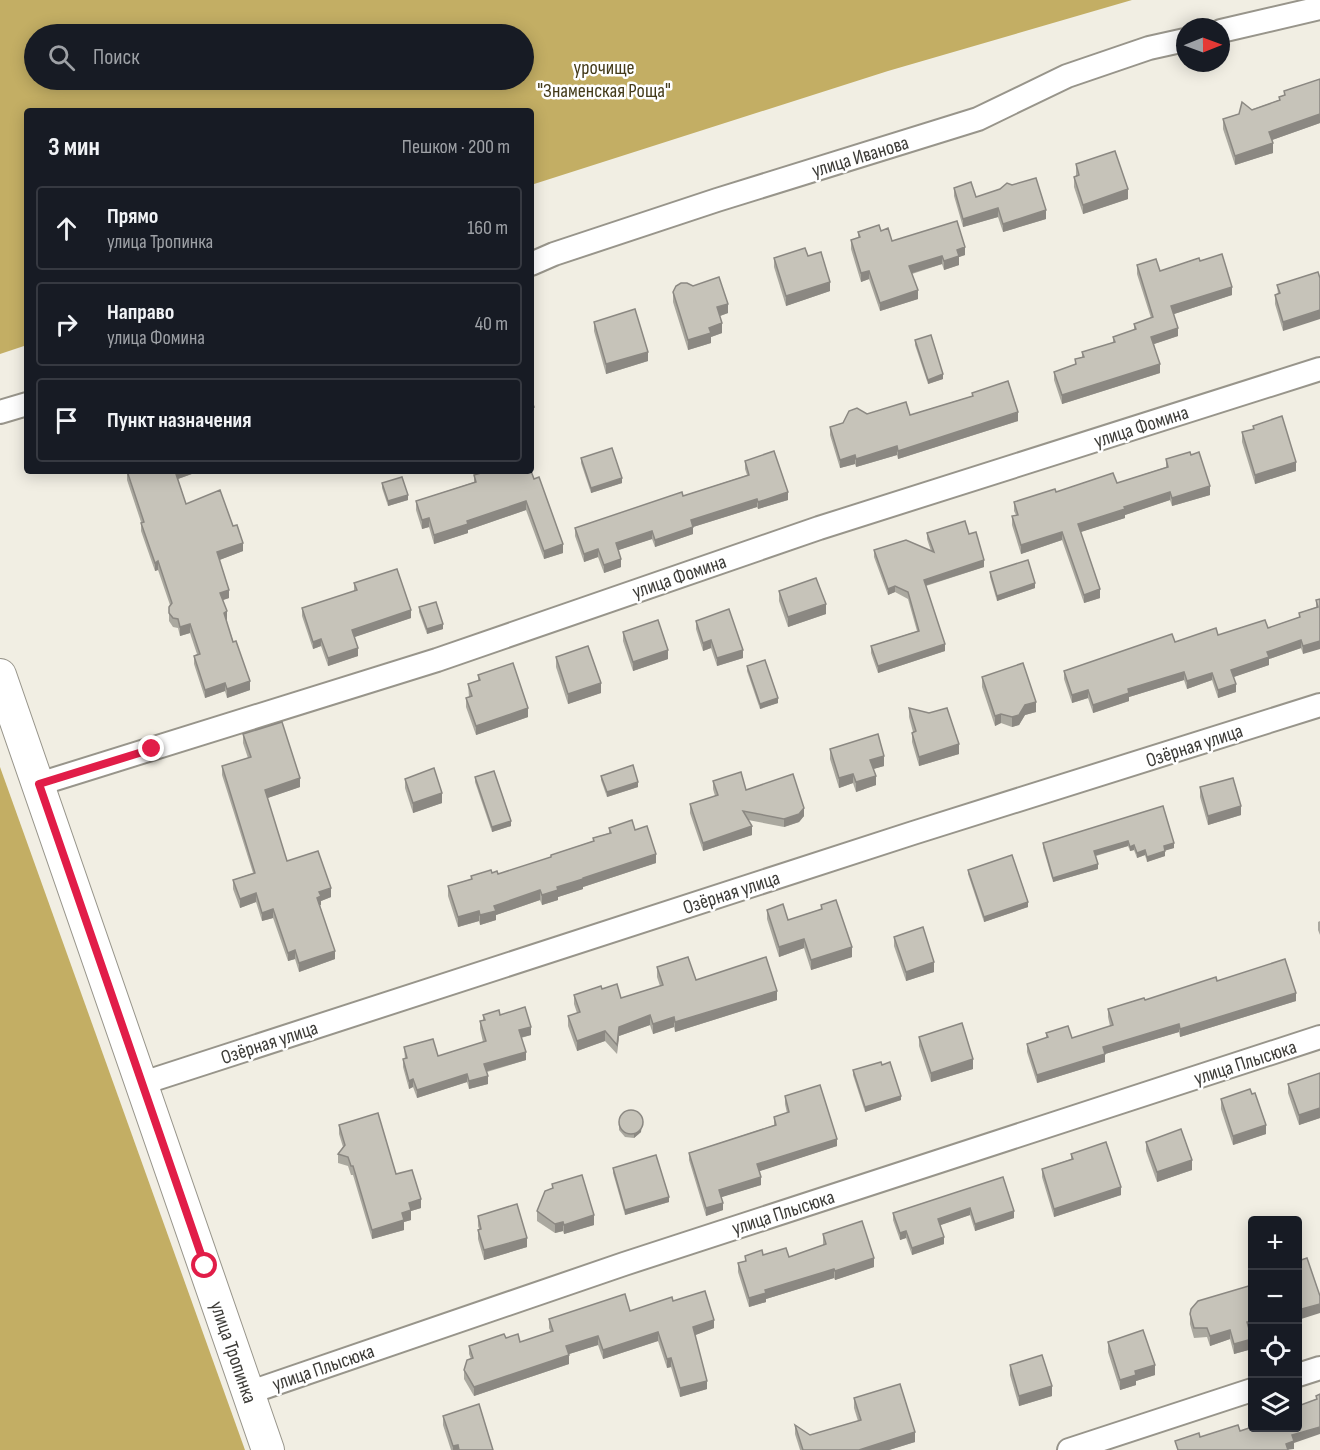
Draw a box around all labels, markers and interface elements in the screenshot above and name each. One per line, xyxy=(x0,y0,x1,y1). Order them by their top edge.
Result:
north arrow xyxy=(1176,18,1230,72)
search box xyxy=(24,24,534,90)
icon: search xyxy=(45,41,78,74)
text: Поиск xyxy=(93,44,139,71)
park label: урочище "Знаменская Роща" xyxy=(537,56,671,103)
street label: улица Иванова xyxy=(809,131,912,183)
text: 3 мин xyxy=(48,132,100,163)
text: Пешком · 200 m xyxy=(402,135,510,159)
text: Прямо xyxy=(107,203,158,230)
icon: ahead xyxy=(50,212,83,245)
text: 160 m xyxy=(467,216,508,240)
text: улица Тропинка xyxy=(107,230,213,254)
text: Направо xyxy=(107,299,174,326)
icon: right xyxy=(50,308,83,341)
text: 40 m xyxy=(475,312,508,336)
text: улица Фомина xyxy=(107,326,205,350)
street label: улица Фомина xyxy=(1091,400,1192,454)
icon: arrive xyxy=(50,404,83,437)
text: Пункт назначения xyxy=(107,407,251,434)
street label: улица Фомина xyxy=(629,550,730,604)
street label: Озёрная улица xyxy=(1143,719,1246,773)
route end xyxy=(138,735,164,761)
street label: Озёрная улица xyxy=(680,866,783,920)
street label: Озёрная улица xyxy=(218,1016,321,1070)
street label: улица Плысюка xyxy=(1191,1035,1300,1091)
street label: улица Плысюка xyxy=(729,1185,838,1241)
map controls xyxy=(1248,1216,1302,1432)
button: + xyxy=(1248,1216,1302,1270)
route start xyxy=(191,1252,217,1278)
button: − xyxy=(1248,1270,1302,1324)
street label: улица Тропинка xyxy=(204,1298,262,1406)
button: locate xyxy=(1248,1324,1302,1378)
street label: улица Плысюка xyxy=(269,1339,378,1397)
button: layers xyxy=(1248,1378,1302,1432)

